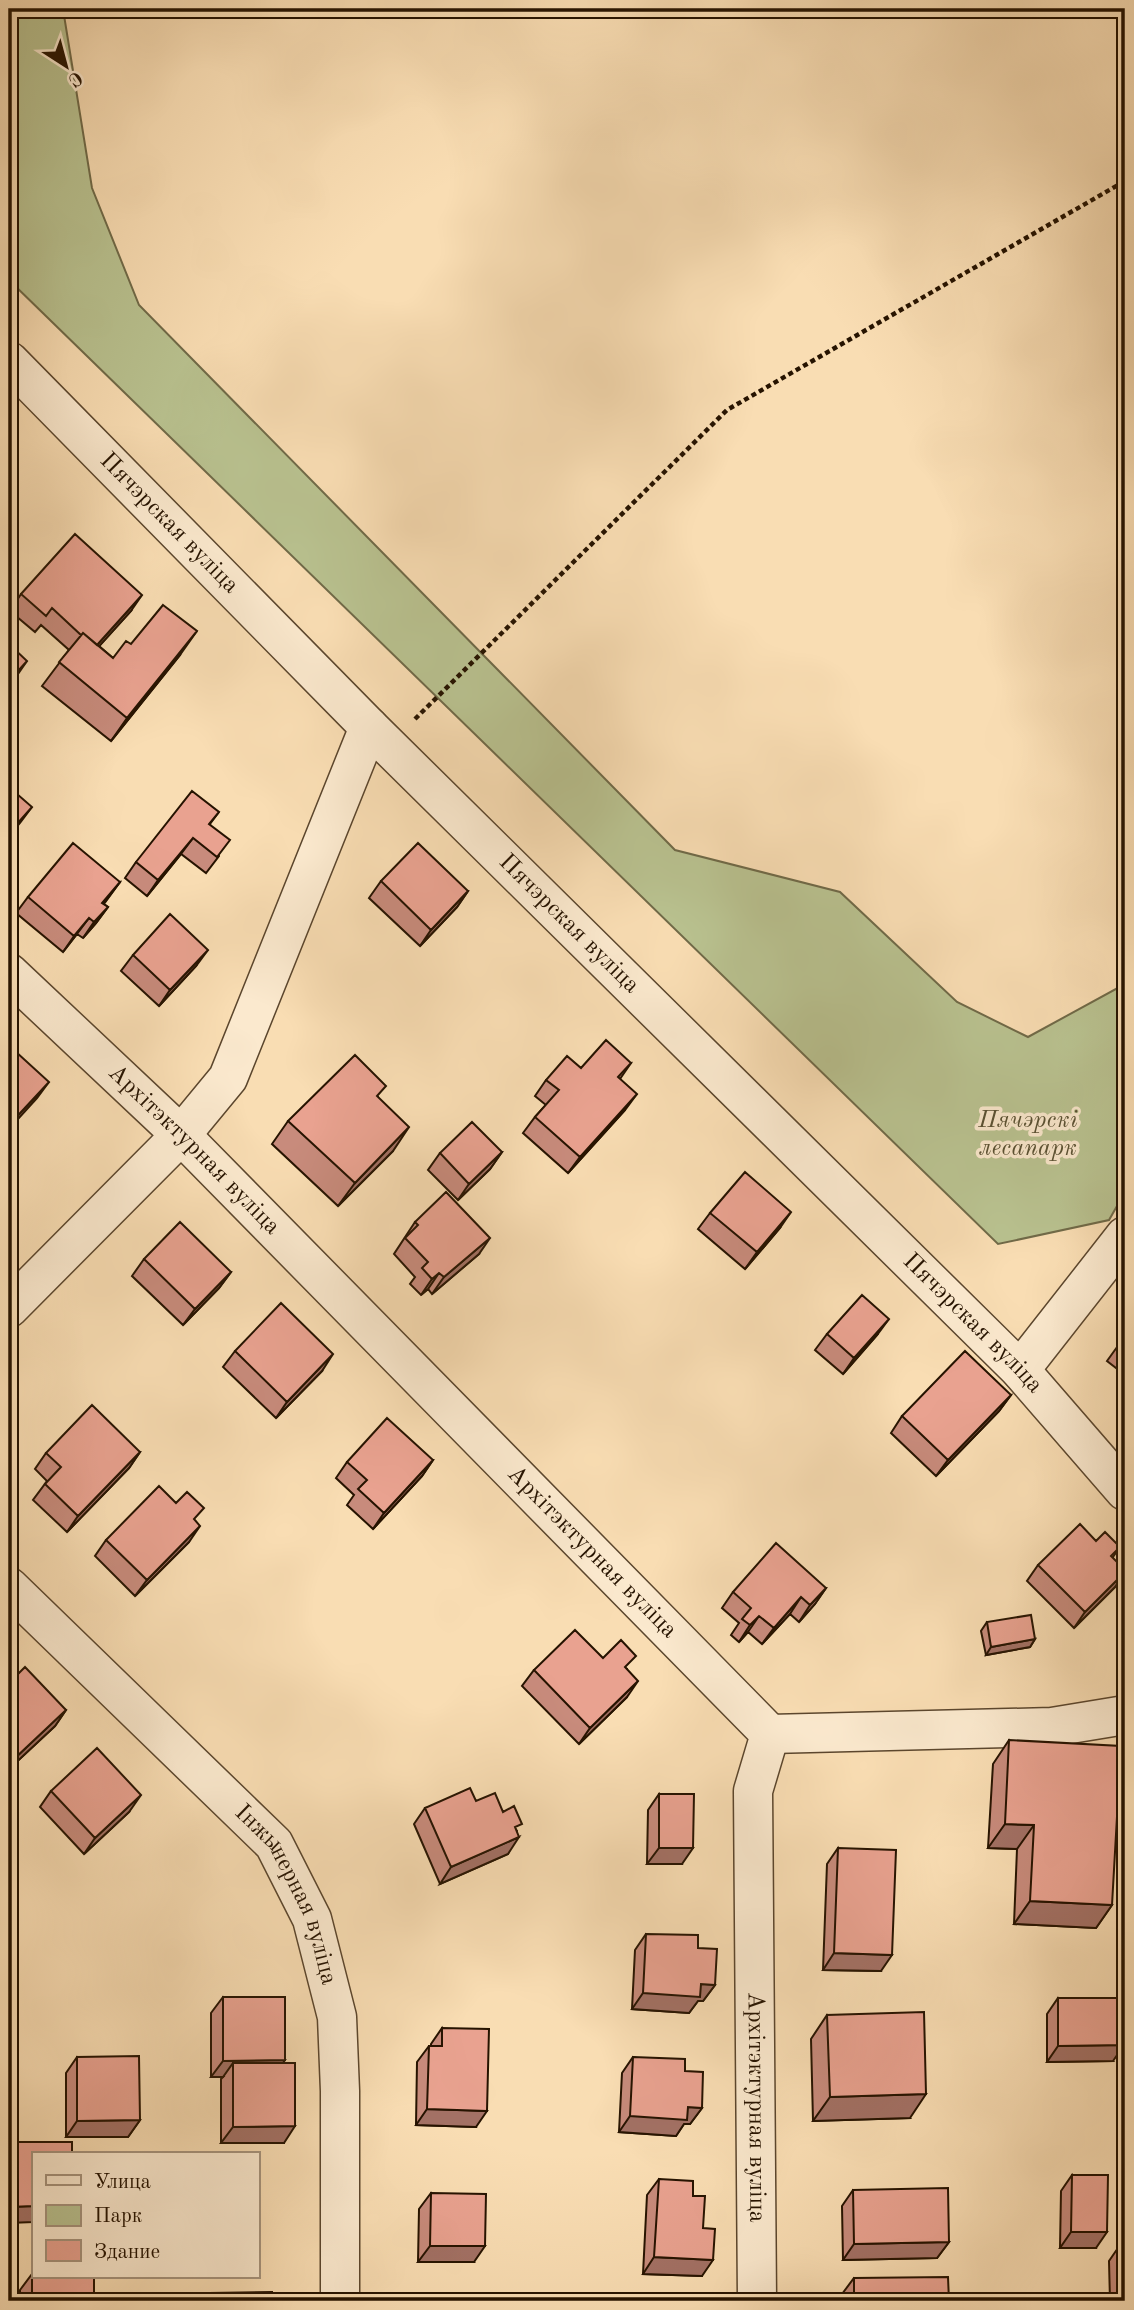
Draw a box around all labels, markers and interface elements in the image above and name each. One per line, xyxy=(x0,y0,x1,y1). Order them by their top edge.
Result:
north arrow xyxy=(32,32,102,102)
text: С xyxy=(64,66,85,89)
street label: Пячэрская вуліца xyxy=(95,449,243,599)
street label: Пячэрская вуліца xyxy=(494,850,644,998)
street label: Архітэктурная вуліца xyxy=(103,1061,284,1240)
park label: Пячэрскі лесапарк xyxy=(977,1109,1078,1161)
street label: Пячэрская вуліца xyxy=(898,1249,1047,1398)
street label: Архітэктурная вуліца xyxy=(502,1462,681,1643)
street label: Інжынерная вуліца xyxy=(230,1801,340,1988)
street label: Архітэктурная вуліца xyxy=(743,1992,768,2223)
legend xyxy=(32,2152,259,2278)
text: Улица xyxy=(94,2172,151,2193)
text: Парк xyxy=(94,2206,143,2227)
text: Здание xyxy=(94,2242,160,2263)

